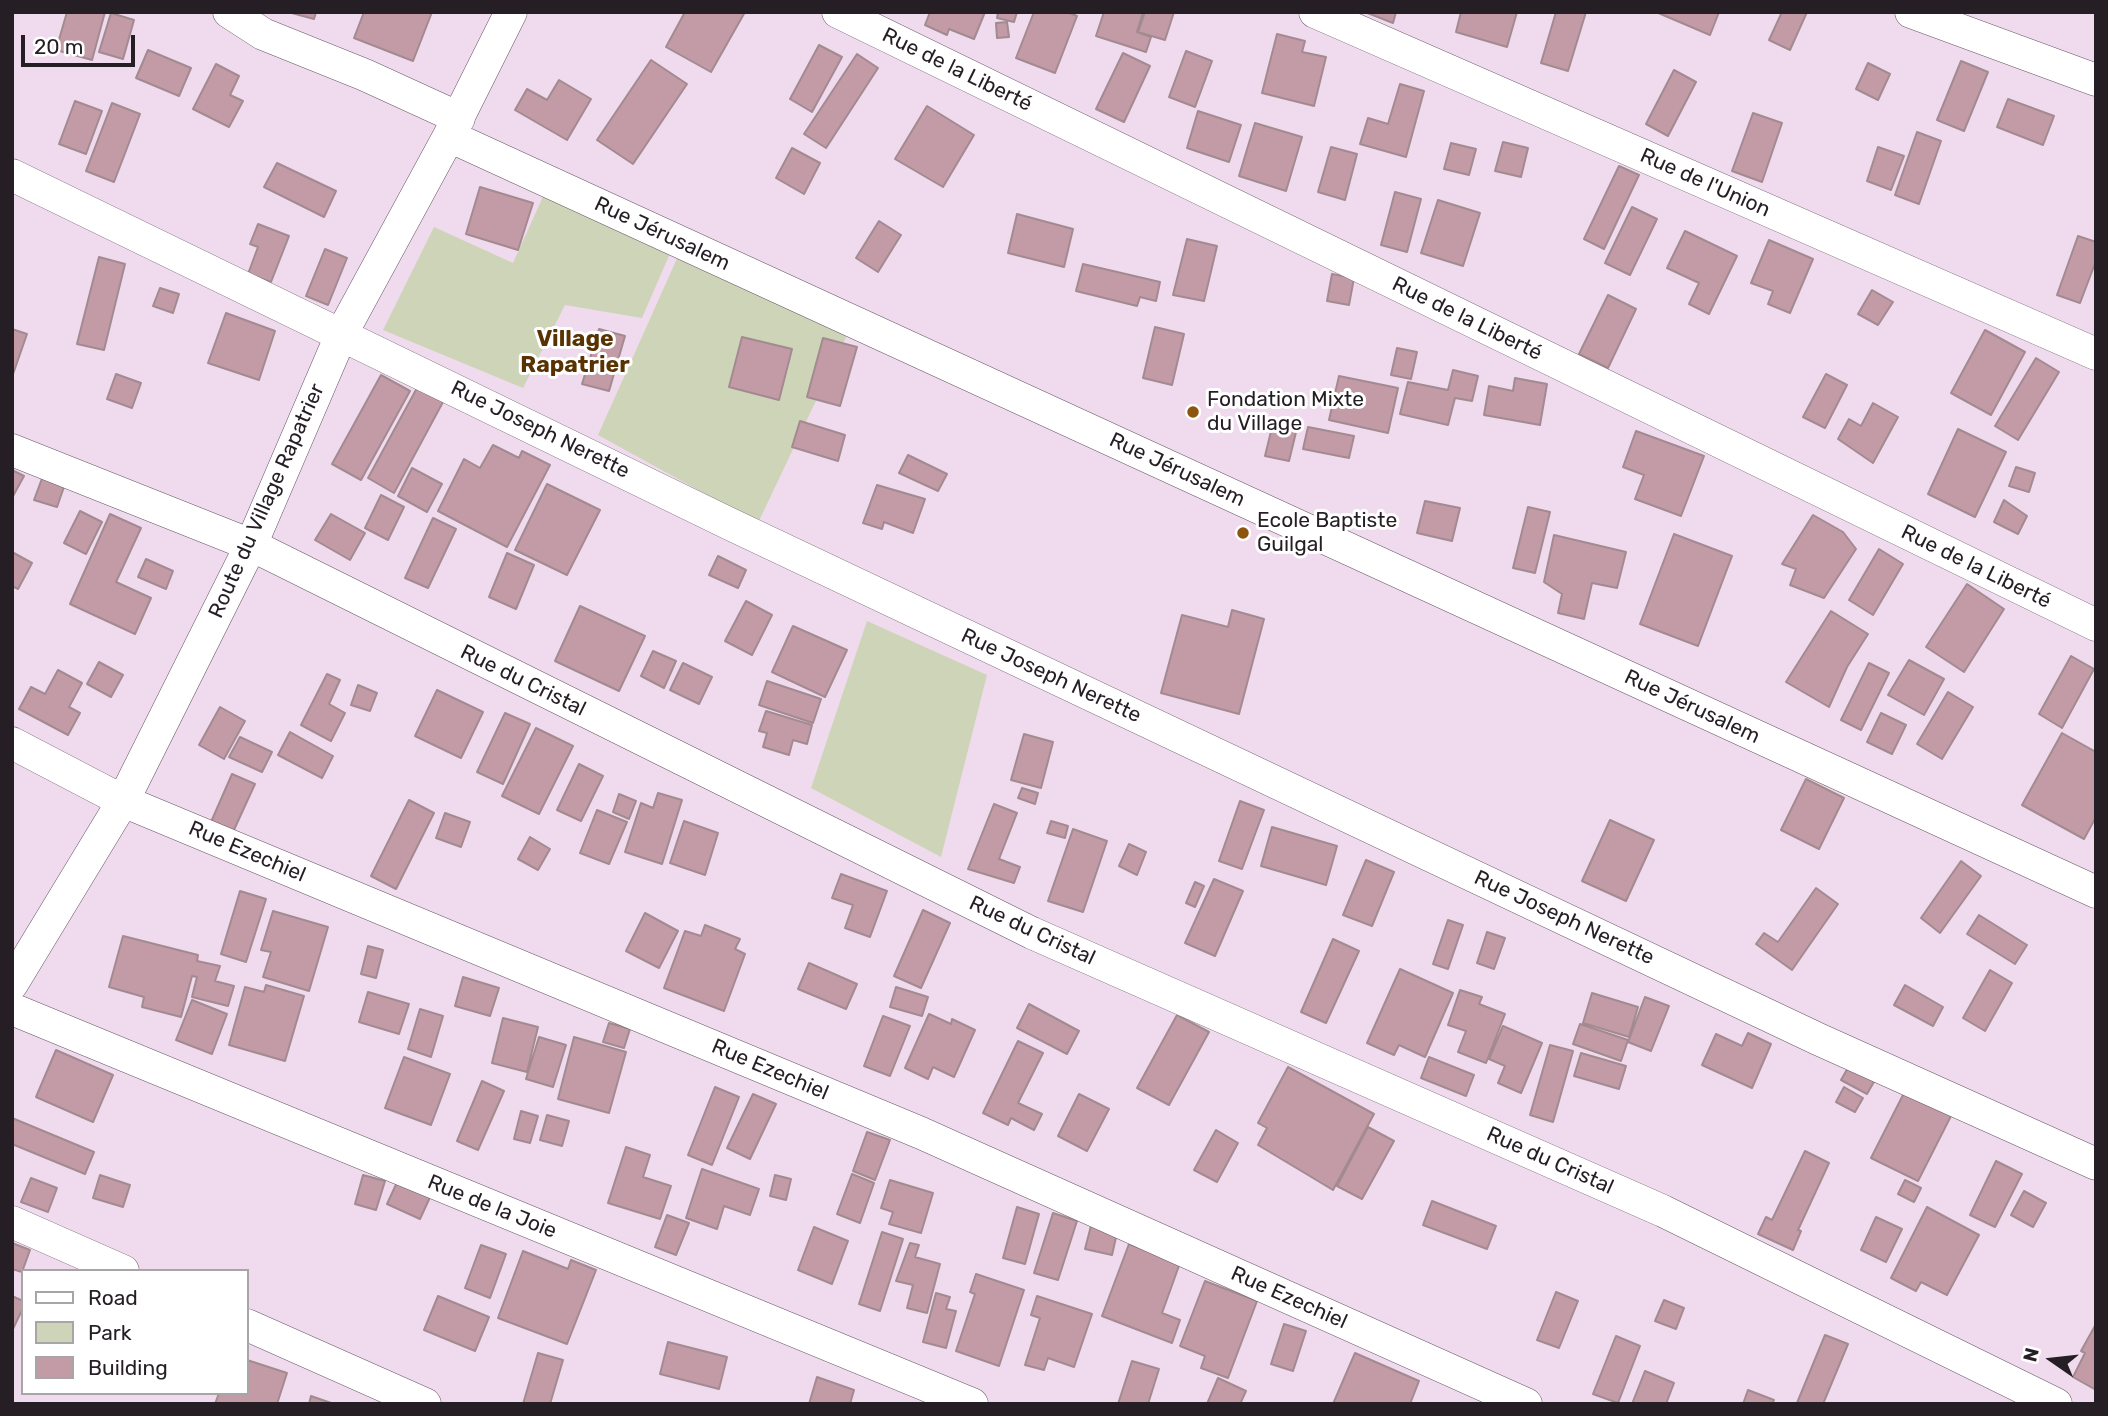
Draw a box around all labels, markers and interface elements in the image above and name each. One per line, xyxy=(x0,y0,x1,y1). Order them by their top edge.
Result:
scale bar xyxy=(24,21,138,65)
street label: Rue de la Liberté xyxy=(878,23,1036,117)
text: 20 m xyxy=(34,34,83,59)
street label: Rue de l'Union xyxy=(1636,143,1774,223)
street label: Rue Jérusalem xyxy=(590,192,734,276)
street label: Rue de la Liberté xyxy=(1388,272,1546,366)
district label: Village Rapatrier xyxy=(520,325,630,379)
street label: Rue Joseph Nerette xyxy=(447,376,633,484)
street label: Route du Village Rapatrier xyxy=(204,380,330,622)
place label: Fondation Mixte du Village xyxy=(1207,387,1364,437)
marker: Fondation Mixte du Village xyxy=(1185,404,1201,420)
street label: Rue Jérusalem xyxy=(1105,428,1249,512)
place label: Ecole Baptiste Guilgal xyxy=(1257,508,1397,558)
street label: Rue de la Liberté xyxy=(1897,520,2055,614)
marker: Ecole Baptiste Guilgal xyxy=(1235,525,1251,541)
street label: Rue Joseph Nerette xyxy=(957,623,1145,729)
street label: Rue du Cristal xyxy=(456,640,590,722)
street label: Rue Jérusalem xyxy=(1620,665,1764,749)
street label: Rue Ezechiel xyxy=(185,816,309,888)
street label: Rue Joseph Nerette xyxy=(1470,865,1658,971)
street label: Rue du Cristal xyxy=(965,891,1099,971)
street label: Rue Ezechiel xyxy=(708,1034,832,1106)
street label: Rue du Cristal xyxy=(1483,1122,1617,1200)
street label: Rue de la Joie xyxy=(424,1170,560,1244)
street label: Rue Ezechiel xyxy=(1227,1261,1351,1335)
legend xyxy=(21,1269,248,1395)
text: Road xyxy=(88,1285,138,1310)
text: Park xyxy=(88,1320,132,1345)
north arrow xyxy=(2017,1325,2087,1395)
text: N xyxy=(2018,1345,2044,1364)
text: Building xyxy=(88,1355,168,1380)

